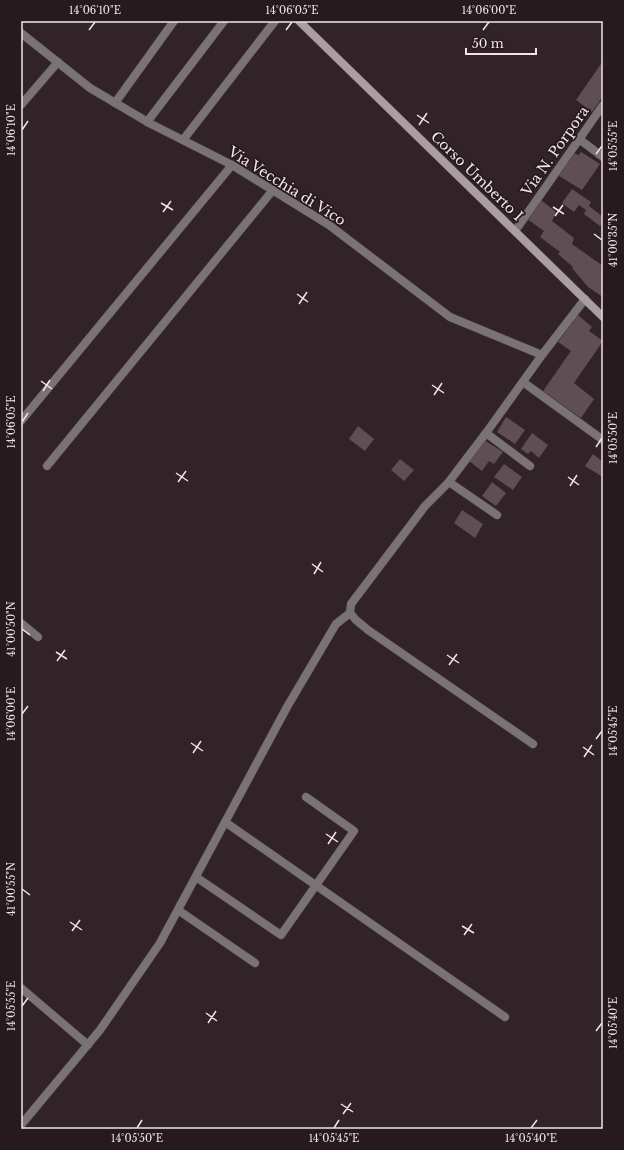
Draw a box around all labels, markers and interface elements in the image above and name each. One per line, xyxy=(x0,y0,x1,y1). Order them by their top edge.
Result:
text: 14°06'10"E xyxy=(69,4,121,17)
text: 14°06'05"E xyxy=(265,4,319,17)
text: 14°06'00"E xyxy=(462,4,516,17)
scale bar xyxy=(466,30,536,56)
text: 50 m xyxy=(472,36,504,51)
street label: Via N. Porpora xyxy=(517,102,593,200)
text: 14°06'10"E xyxy=(5,104,18,156)
text: 14°05'55"E xyxy=(607,121,620,171)
street label: Corso Umberto I xyxy=(427,127,527,225)
street label: Via Vecchia di Vico xyxy=(224,142,349,230)
text: 41°00'35"N xyxy=(607,213,620,267)
text: 14°06'05"E xyxy=(5,395,18,449)
text: 14°05'50"E xyxy=(607,412,620,464)
text: 41°00'50"N xyxy=(5,601,18,657)
text: 14°06'00"E xyxy=(5,687,18,741)
text: 14°05'45"E xyxy=(607,706,620,756)
text: 41°00'55"N xyxy=(5,862,18,916)
text: 14°05'55"E xyxy=(5,981,18,1031)
text: 14°05'40"E xyxy=(607,997,620,1049)
text: 14°05'50"E xyxy=(111,1132,163,1145)
text: 14°05'45"E xyxy=(309,1132,359,1145)
text: 14°05'40"E xyxy=(505,1132,557,1145)

